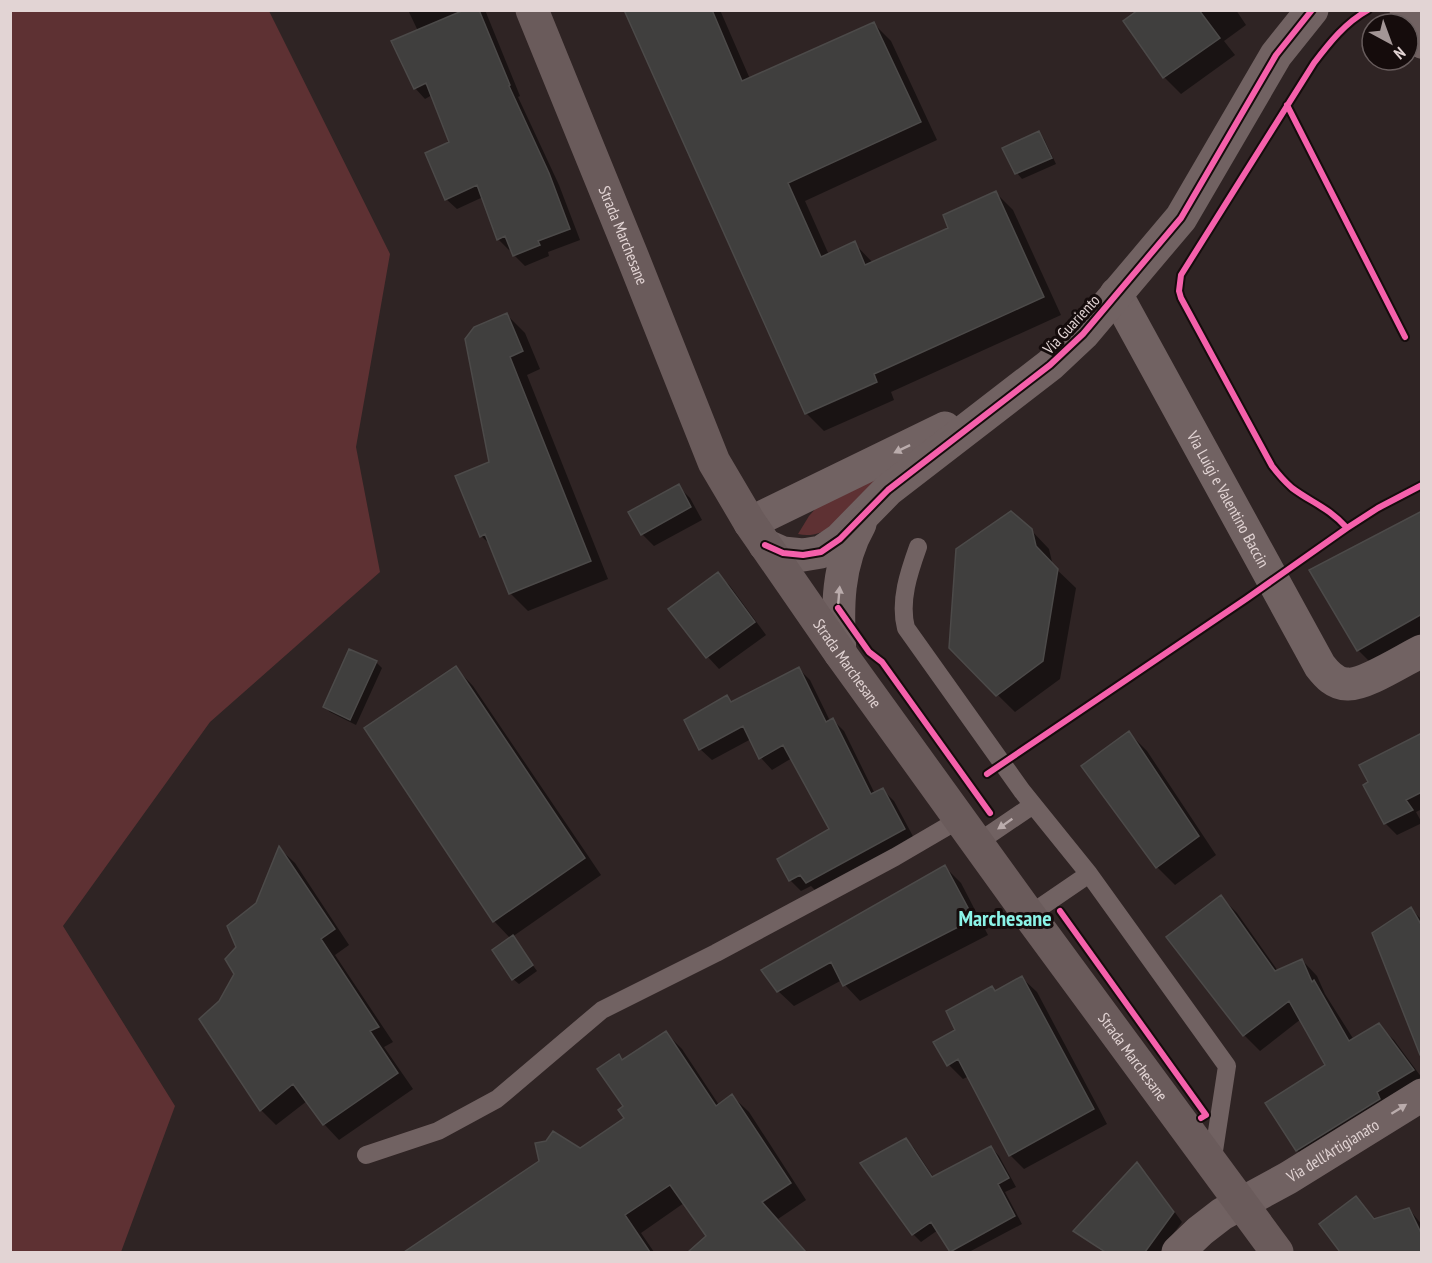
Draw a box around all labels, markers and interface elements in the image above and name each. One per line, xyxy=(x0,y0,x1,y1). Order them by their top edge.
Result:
north arrow xyxy=(1360,12,1420,72)
text: N xyxy=(1390,43,1410,64)
street label: Strada Marchesane xyxy=(595,183,652,287)
street label: Via Guariento xyxy=(1038,290,1104,359)
street label: Via Luigi e Valentino Baccin xyxy=(1183,427,1274,571)
one-way arrow xyxy=(894,445,911,454)
one-way arrow xyxy=(834,585,844,604)
street label: Strada Marchesane xyxy=(809,615,886,712)
one-way arrow xyxy=(998,818,1014,830)
district label: Marchesane xyxy=(958,904,1052,932)
street label: Strada Marchesane xyxy=(1094,1008,1172,1105)
one-way arrow xyxy=(1391,1103,1407,1114)
street label: Via dell'Artigianato xyxy=(1282,1114,1383,1187)

